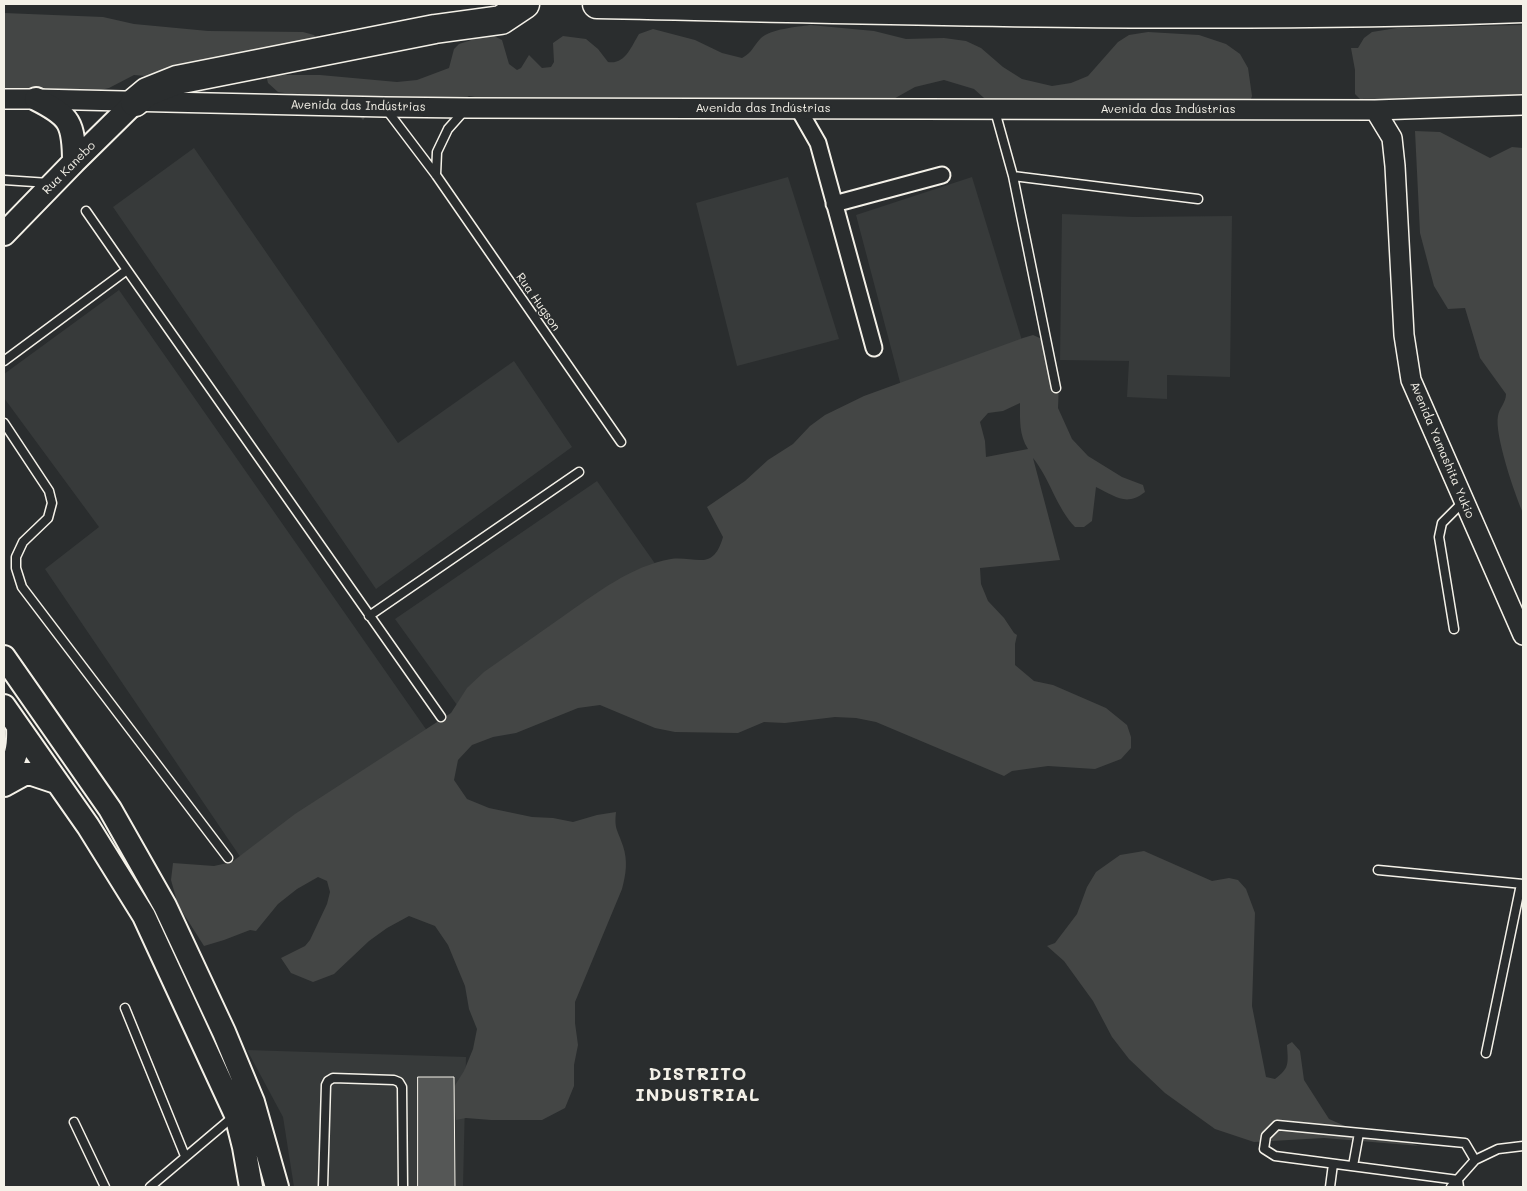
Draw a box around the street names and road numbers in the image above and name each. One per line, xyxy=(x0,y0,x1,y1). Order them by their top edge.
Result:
street label: Avenida das Indústrias xyxy=(290,98,426,114)
street label: Avenida das Indústrias xyxy=(695,101,831,115)
street label: Avenida das Indústrias xyxy=(1100,102,1236,116)
street label: Rua Kanebo xyxy=(39,138,99,198)
street label: Rua Hugson xyxy=(513,270,563,334)
street label: Avenida Yamashita Yukio xyxy=(1407,380,1477,520)

